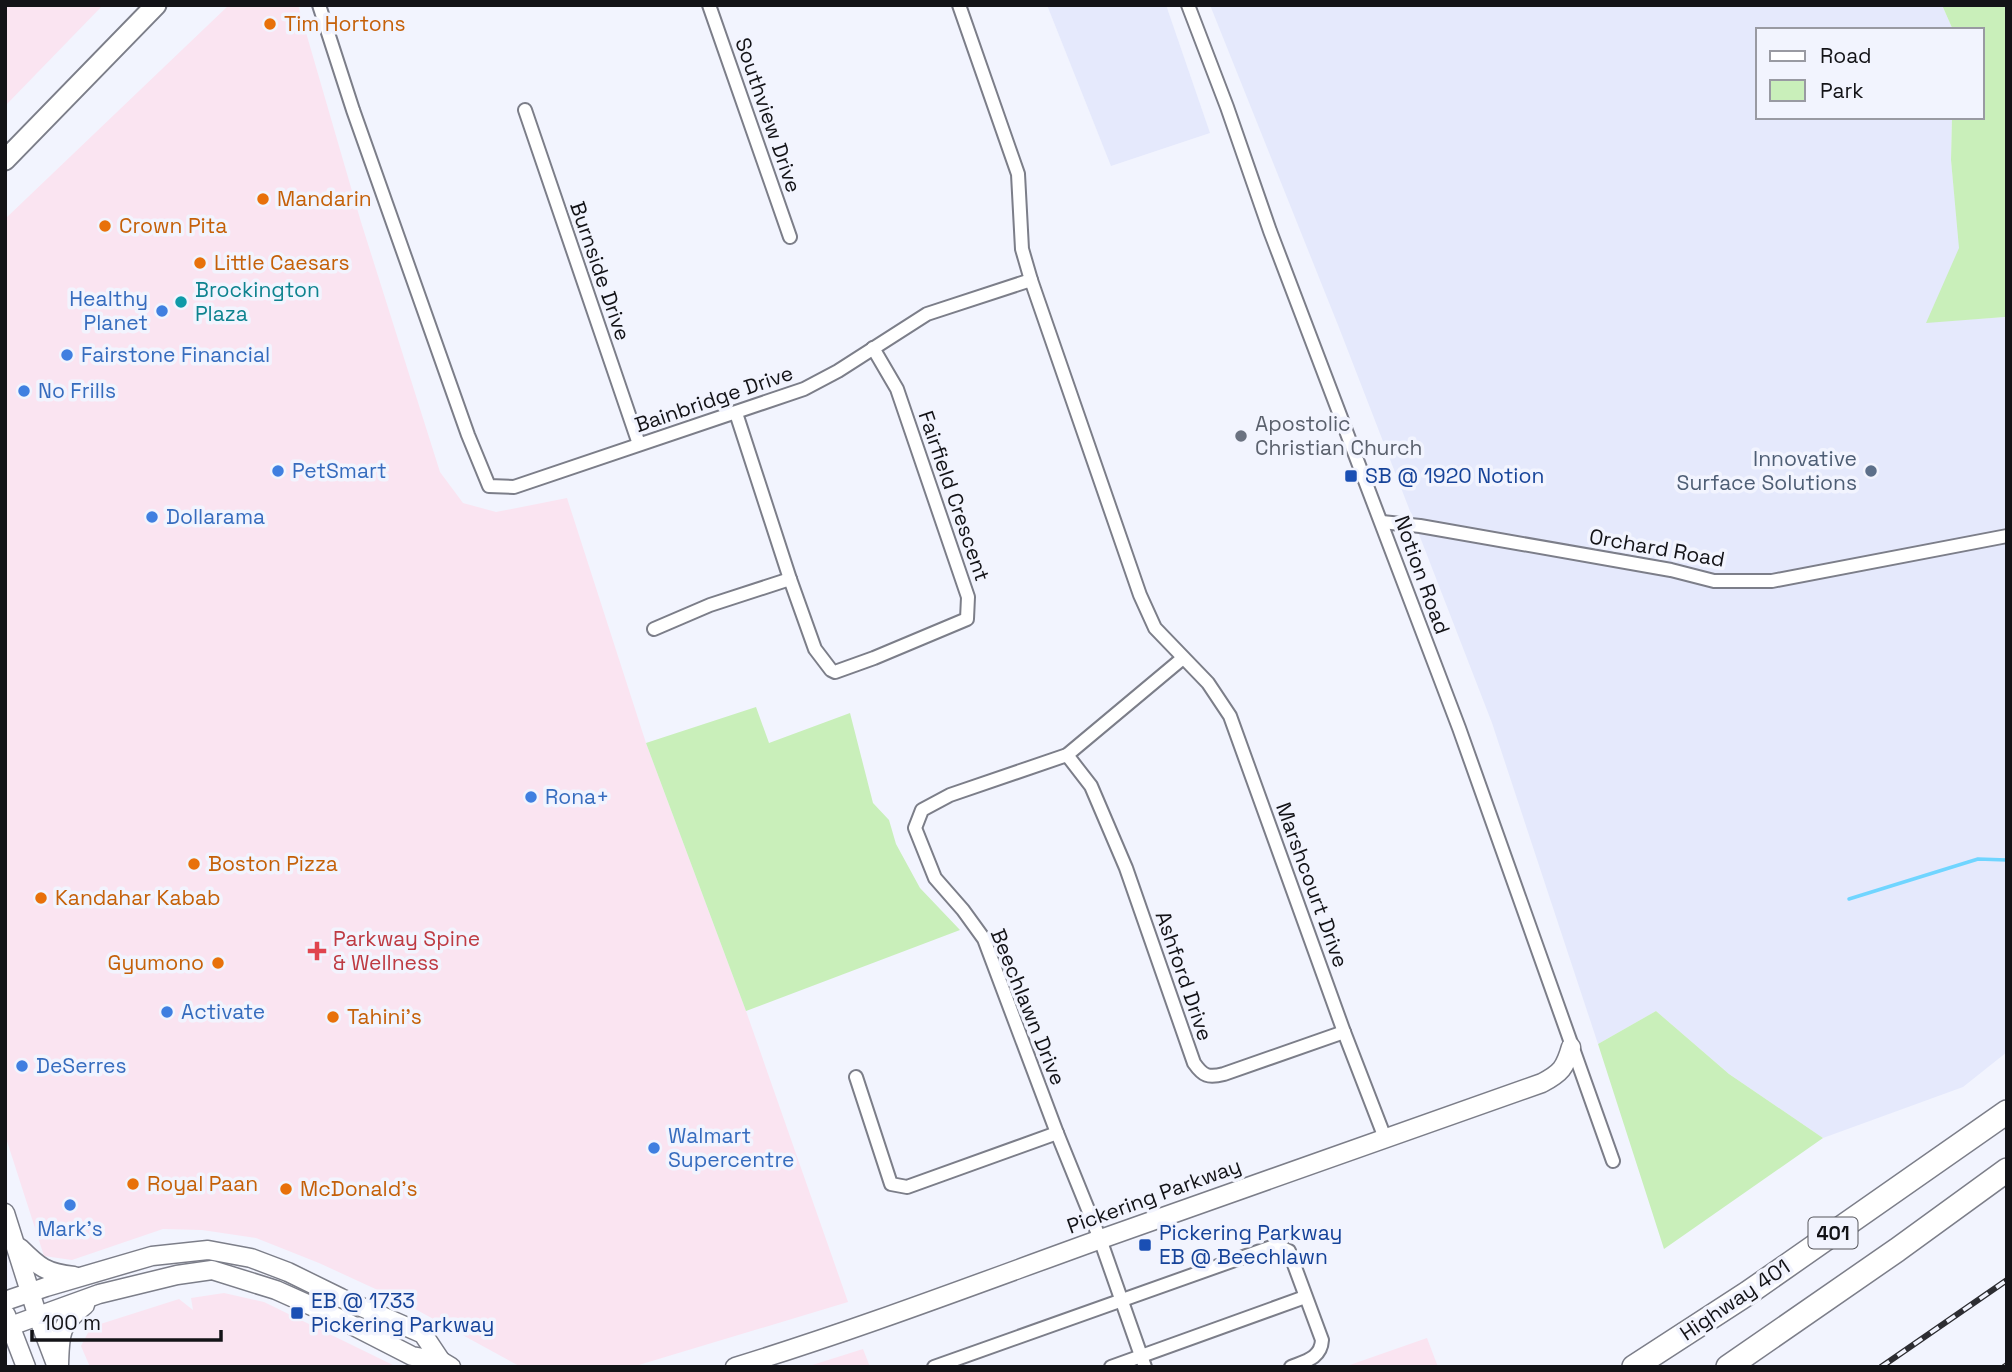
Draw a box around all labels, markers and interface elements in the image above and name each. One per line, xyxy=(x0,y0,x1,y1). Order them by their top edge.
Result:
place label: Tim Hortons xyxy=(284,10,406,37)
marker: Tim Hortons xyxy=(262,16,278,32)
legend xyxy=(1756,28,1984,119)
street label: Southview Drive xyxy=(729,34,808,196)
text: Road xyxy=(1820,42,1872,69)
text: Park xyxy=(1820,77,1864,104)
place label: Mandarin xyxy=(277,185,372,212)
marker: Mandarin xyxy=(255,191,271,207)
street label: Burnside Drive xyxy=(564,198,637,344)
place label: Crown Pita xyxy=(119,212,227,239)
marker: Crown Pita xyxy=(97,218,113,234)
place label: Little Caesars xyxy=(214,249,350,276)
marker: Little Caesars xyxy=(192,255,208,271)
place label: Brockington Plaza xyxy=(195,276,320,327)
place label: Healthy Planet xyxy=(69,285,148,336)
marker: Brockington Plaza xyxy=(173,294,189,310)
marker: Healthy Planet xyxy=(154,303,170,319)
place label: Fairstone Financial xyxy=(81,341,270,368)
marker: Fairstone Financial xyxy=(59,347,75,363)
street label: Bainbridge Drive xyxy=(631,359,797,438)
place label: No Frills xyxy=(38,377,116,404)
marker: No Frills xyxy=(16,383,32,399)
street label: Fairfield Crescent xyxy=(913,407,996,585)
place label: Apostolic Christian Church xyxy=(1255,410,1422,461)
marker: Apostolic Christian Church xyxy=(1233,428,1249,444)
place label: Innovative Surface Solutions xyxy=(1677,445,1857,496)
place label: PetSmart xyxy=(292,457,387,484)
place label: SB @ 1920 Notion xyxy=(1365,462,1544,489)
marker: PetSmart xyxy=(270,463,286,479)
marker: Innovative Surface Solutions xyxy=(1863,463,1879,479)
marker: SB @ 1920 Notion xyxy=(1343,468,1359,484)
place label: Dollarama xyxy=(166,503,265,530)
marker: Dollarama xyxy=(144,509,160,525)
street label: Notion Road xyxy=(1389,512,1456,638)
street label: Orchard Road xyxy=(1587,522,1727,573)
place label: Rona+ xyxy=(545,783,609,810)
marker: Rona+ xyxy=(523,789,539,805)
street label: Marshcourt Drive xyxy=(1270,799,1355,971)
place label: Boston Pizza xyxy=(208,850,338,877)
marker: Boston Pizza xyxy=(186,856,202,872)
place label: Kandahar Kabab xyxy=(55,884,221,911)
marker: Kandahar Kabab xyxy=(33,890,49,906)
street label: Ashford Drive xyxy=(1150,907,1219,1044)
place label: Parkway Spine & Wellness xyxy=(333,925,480,976)
street label: Beechlawn Drive xyxy=(985,925,1072,1089)
marker: Parkway Spine & Wellness xyxy=(307,941,327,961)
place label: Gyumono xyxy=(108,949,204,976)
marker: Gyumono xyxy=(210,955,226,971)
place label: Activate xyxy=(181,998,265,1025)
place label: Tahini's xyxy=(347,1003,422,1030)
marker: Activate xyxy=(159,1004,175,1020)
marker: Tahini's xyxy=(325,1009,341,1025)
place label: DeSerres xyxy=(36,1052,127,1079)
marker: DeSerres xyxy=(14,1058,30,1074)
place label: Walmart Supercentre xyxy=(668,1122,794,1173)
marker: Walmart Supercentre xyxy=(646,1140,662,1156)
street label: Pickering Parkway xyxy=(1063,1151,1245,1240)
place label: Royal Paan xyxy=(147,1170,258,1197)
place label: McDonald's xyxy=(300,1175,418,1202)
marker: Royal Paan xyxy=(125,1176,141,1192)
marker: McDonald's xyxy=(278,1181,294,1197)
marker: Mark's xyxy=(62,1197,78,1213)
place label: Mark's xyxy=(37,1215,103,1242)
road number: 401 xyxy=(1808,1218,1857,1248)
place label: Pickering Parkway EB @ Beechlawn xyxy=(1159,1219,1342,1270)
marker: Pickering Parkway EB @ Beechlawn xyxy=(1137,1237,1153,1253)
street label: Highway 401 xyxy=(1674,1253,1795,1346)
place label: EB @ 1733 Pickering Parkway xyxy=(311,1287,494,1338)
scale bar xyxy=(32,1298,220,1342)
marker: EB @ 1733 Pickering Parkway xyxy=(289,1305,305,1321)
text: 100 m xyxy=(42,1309,101,1336)

